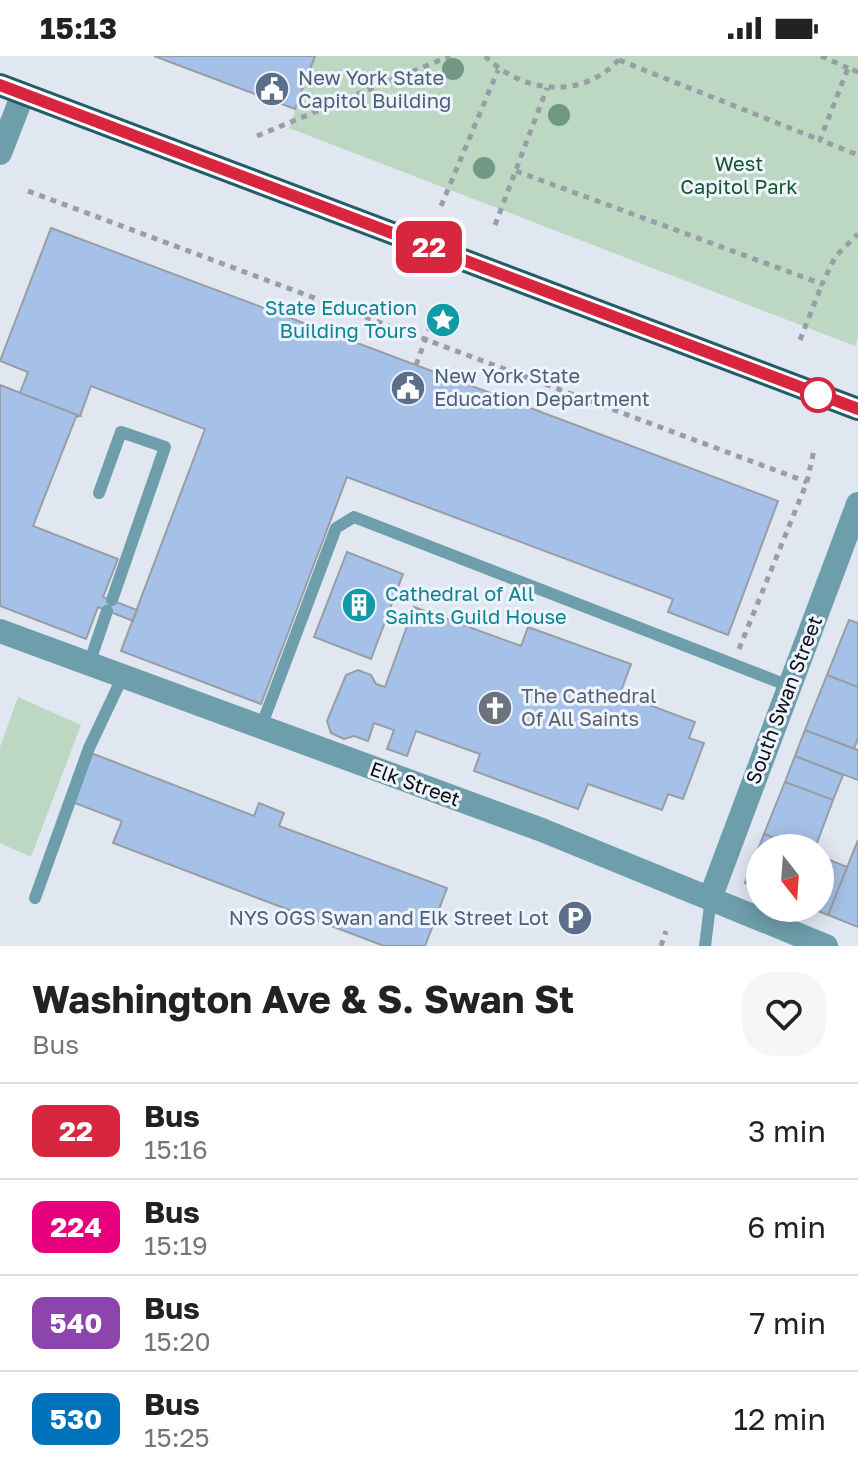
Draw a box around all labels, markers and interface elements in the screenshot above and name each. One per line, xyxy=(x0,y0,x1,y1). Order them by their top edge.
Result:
text: 15:13 xyxy=(40,10,117,46)
place label: New York State Capitol Building xyxy=(298,65,451,112)
public building icon: New York State Capitol Building xyxy=(253,70,291,108)
park label: West Capitol Park xyxy=(680,151,798,198)
line badge: 22 xyxy=(393,221,465,273)
text: 22 xyxy=(412,230,446,263)
place label: State Education Building Tours xyxy=(265,295,417,342)
place icon: State Education Building Tours xyxy=(424,301,462,339)
place label: New York State Education Department xyxy=(434,363,650,410)
public building icon: New York State Education Department xyxy=(389,369,427,407)
unlabelled marker xyxy=(801,378,835,412)
place label: Cathedral of All Saints Guild House xyxy=(385,581,567,628)
building icon: Cathedral of All Saints Guild House xyxy=(340,586,378,624)
street label: South Swan Street xyxy=(740,612,826,787)
place label: The Cathedral Of All Saints xyxy=(521,683,657,730)
church icon: The Cathedral Of All Saints xyxy=(476,689,514,727)
street label: Elk Street xyxy=(367,756,464,810)
north arrow xyxy=(746,834,834,922)
map controls xyxy=(746,834,834,922)
parking icon: NYS OGS Swan and Elk Street Lot xyxy=(556,899,594,937)
place label: NYS OGS Swan and Elk Street Lot xyxy=(229,905,549,929)
button: heart xyxy=(742,972,826,1056)
text: Washington Ave & S. Swan St xyxy=(32,976,574,1021)
text: Bus xyxy=(32,1029,79,1060)
text: Bus xyxy=(144,1098,200,1134)
text: 3 min xyxy=(748,1113,826,1149)
text: 22 xyxy=(59,1114,93,1147)
text: 15:16 xyxy=(144,1134,208,1165)
text: Bus xyxy=(144,1194,200,1230)
text: 6 min xyxy=(747,1209,826,1245)
text: 224 xyxy=(50,1210,102,1243)
text: 15:19 xyxy=(144,1230,208,1261)
text: Bus xyxy=(144,1290,200,1326)
text: 7 min xyxy=(750,1305,826,1341)
text: 540 xyxy=(50,1306,102,1339)
text: 15:20 xyxy=(144,1326,211,1357)
text: Bus xyxy=(144,1386,200,1422)
text: 12 min xyxy=(734,1401,826,1437)
text: 530 xyxy=(50,1402,102,1435)
text: 15:25 xyxy=(144,1422,210,1453)

